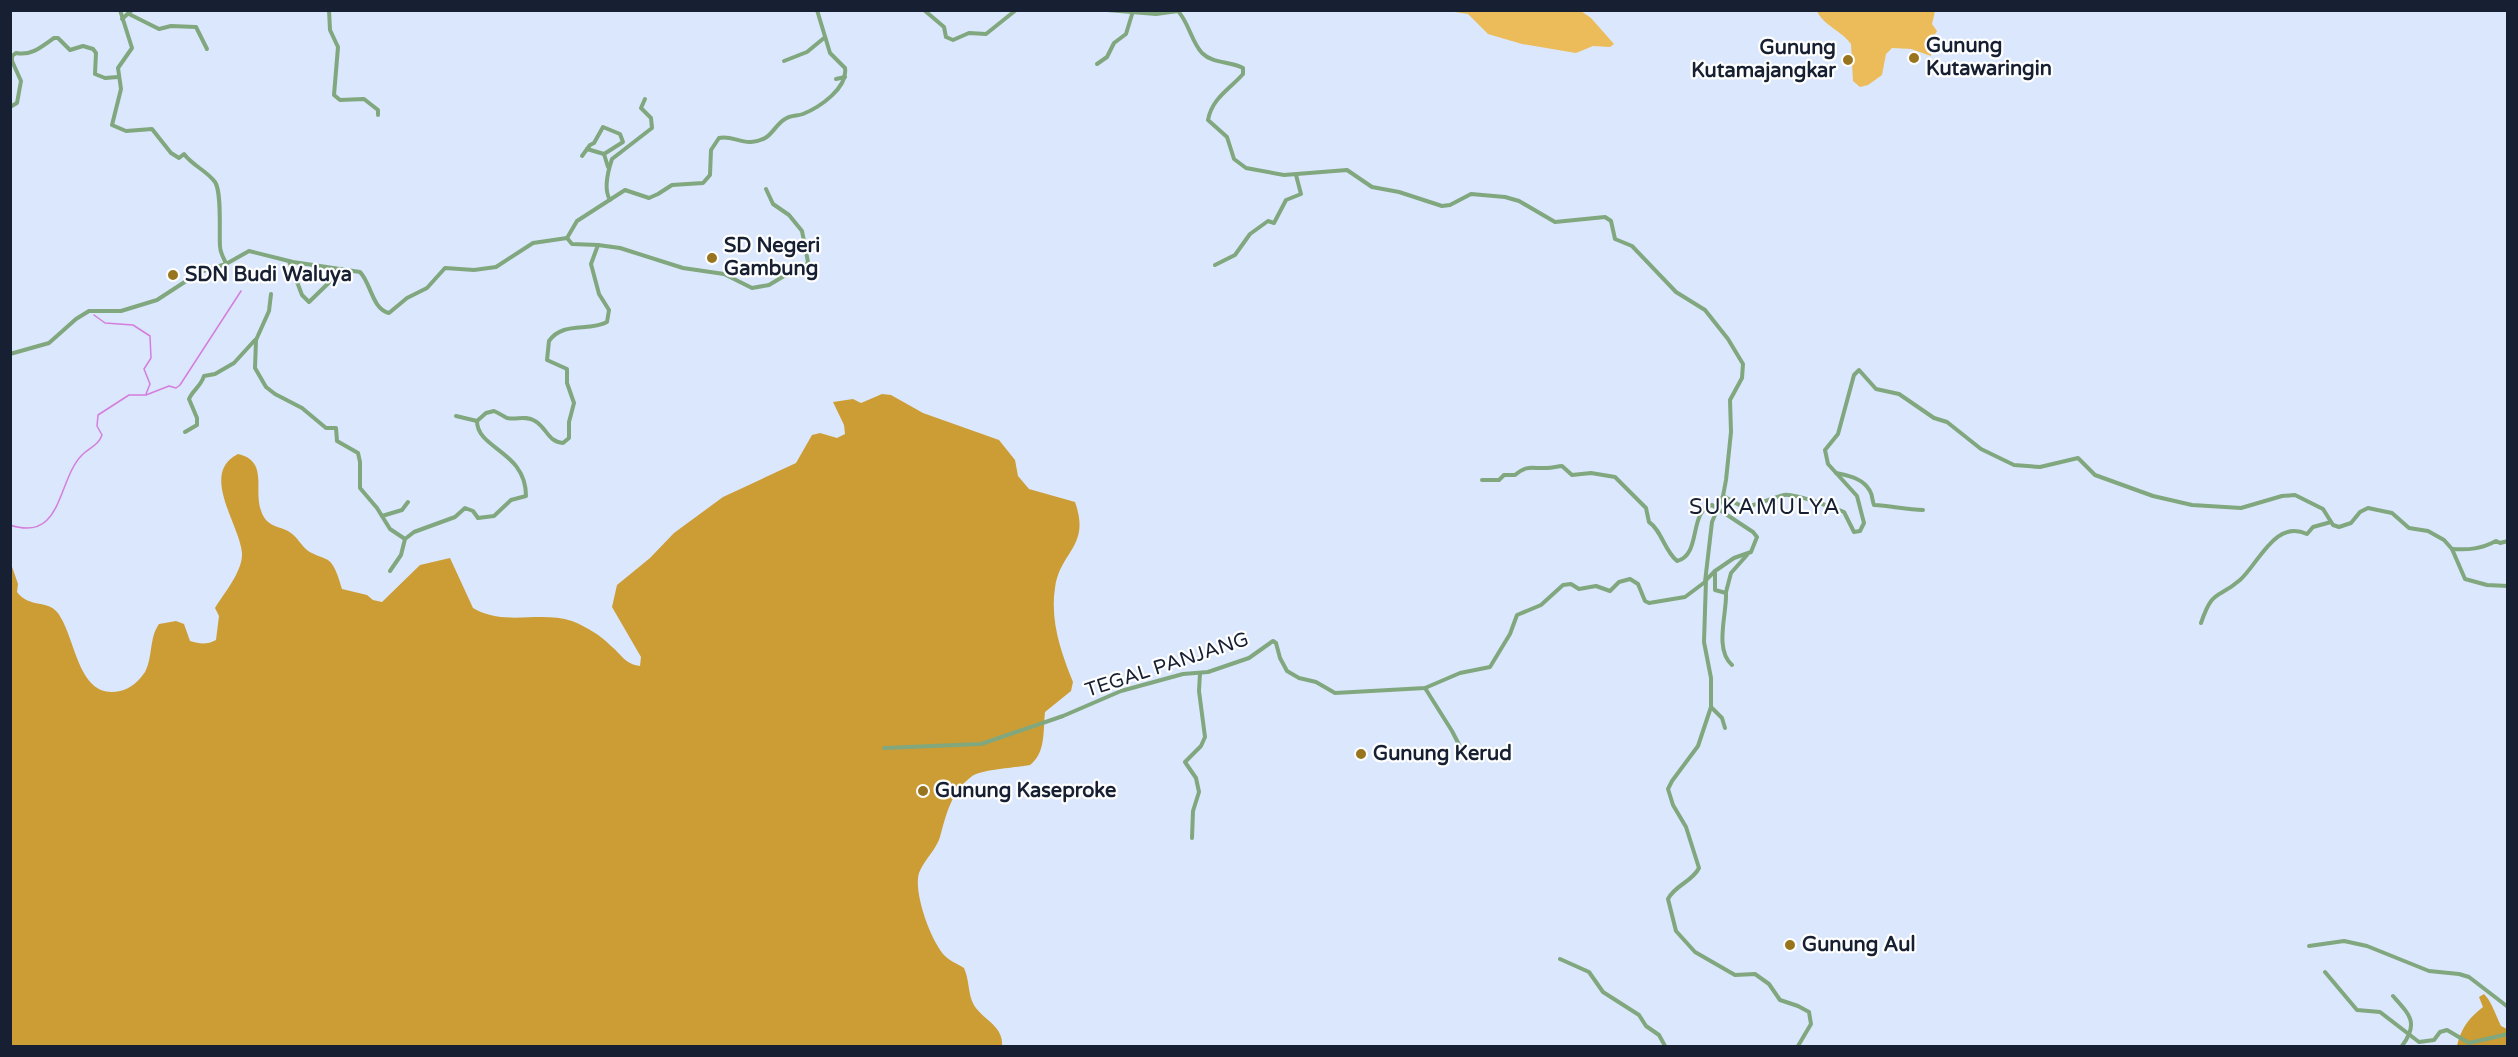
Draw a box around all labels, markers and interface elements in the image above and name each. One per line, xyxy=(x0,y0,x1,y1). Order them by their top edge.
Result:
place label: Gunung Kutawaringin xyxy=(1926,34,2052,81)
place label: Gunung Kutamajangkar xyxy=(1691,36,1836,83)
marker: Gunung Kutawaringin xyxy=(1907,51,1921,65)
marker: Gunung Kutamajangkar xyxy=(1841,53,1855,67)
place label: SD Negeri Gambung xyxy=(724,234,820,281)
marker: SD Negeri Gambung xyxy=(705,251,719,265)
place label: SDN Budi Waluya xyxy=(185,263,352,287)
marker: SDN Budi Waluya xyxy=(166,268,180,282)
district label: SUKAMULYA xyxy=(1689,494,1841,520)
street label: TEGAL PANJANG xyxy=(1082,627,1252,703)
place label: Gunung Kerud xyxy=(1373,742,1512,766)
marker: Gunung Kerud xyxy=(1354,747,1368,761)
place label: Gunung Kaseproke xyxy=(935,779,1116,803)
marker: Gunung Kaseproke xyxy=(916,784,930,798)
place label: Gunung Aul xyxy=(1802,933,1915,957)
marker: Gunung Aul xyxy=(1783,938,1797,952)

